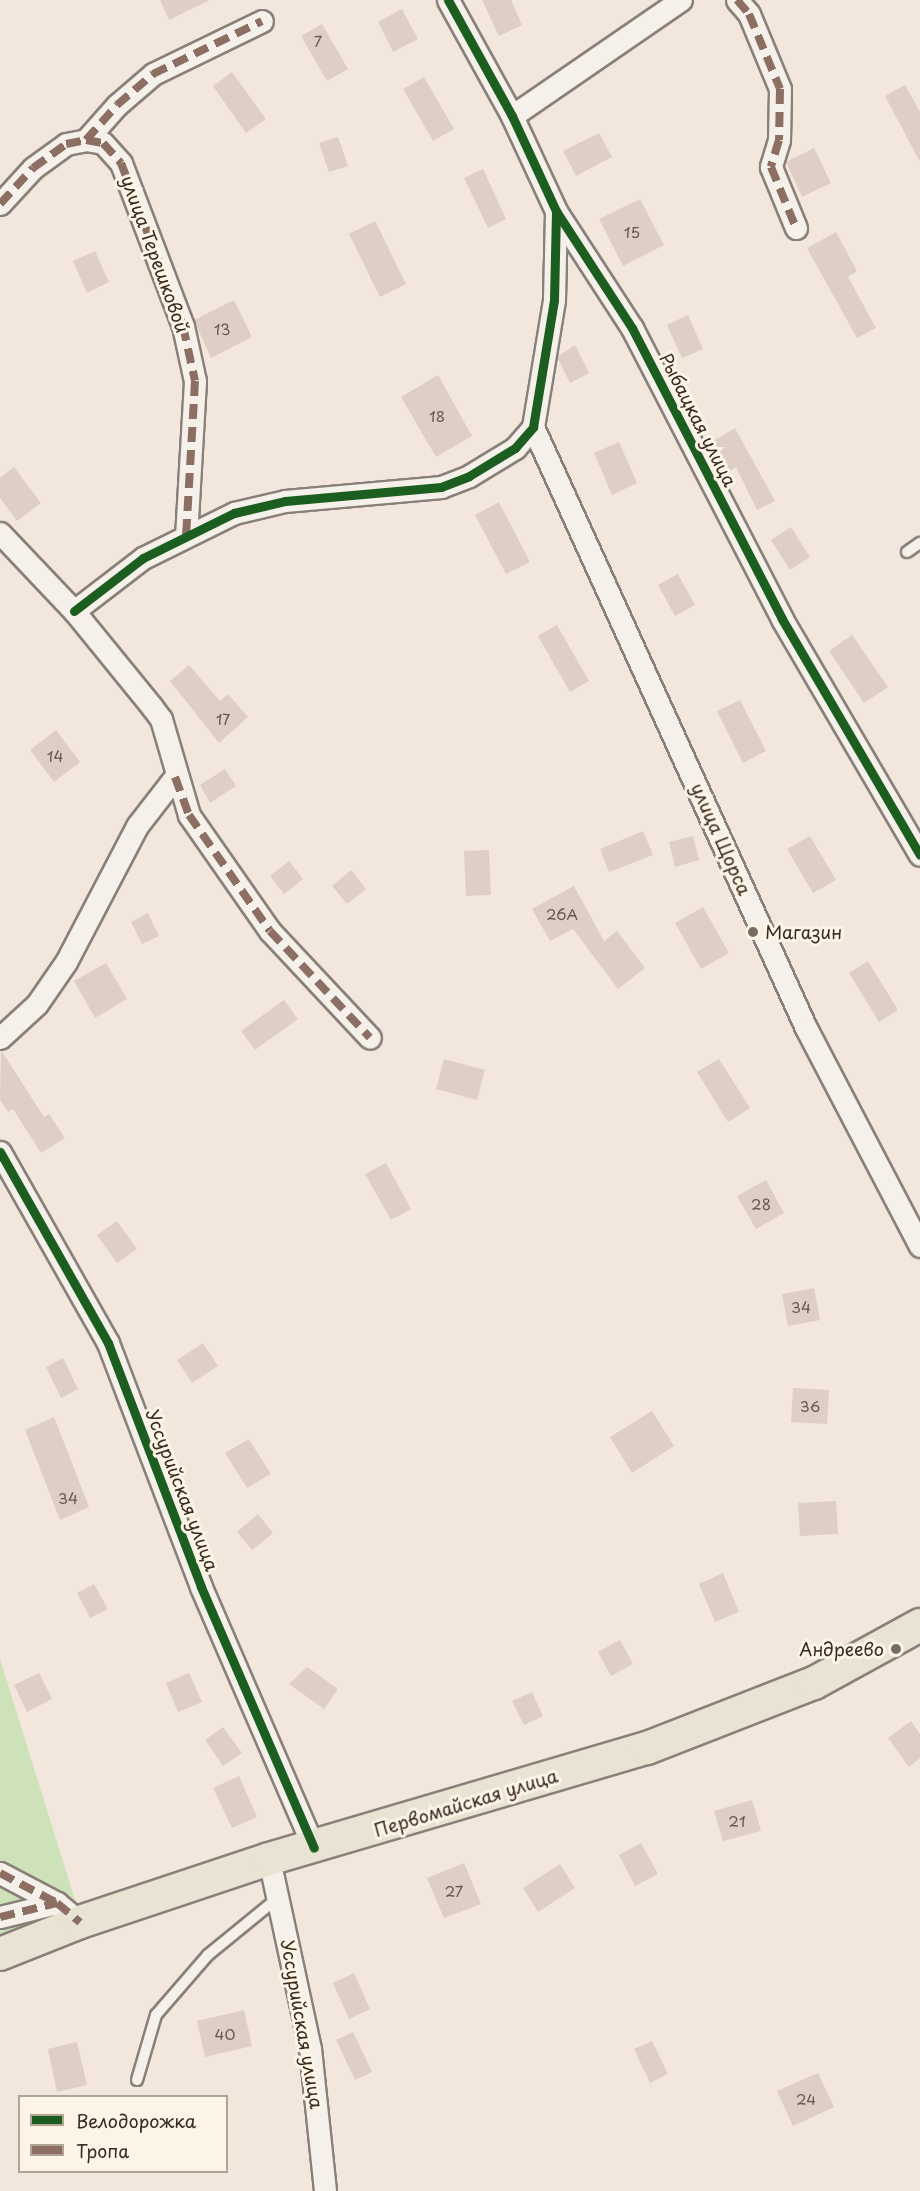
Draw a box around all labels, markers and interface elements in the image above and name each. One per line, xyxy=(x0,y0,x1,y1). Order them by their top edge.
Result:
house number: 7 xyxy=(314,32,322,50)
street label: улица Терешковой xyxy=(116,172,194,336)
house number: 15 xyxy=(624,223,640,241)
house number: 13 xyxy=(214,320,230,338)
street label: Рыбацкая улица xyxy=(655,349,741,491)
house number: 18 xyxy=(429,407,445,425)
house number: 17 xyxy=(216,710,230,728)
house number: 14 xyxy=(47,747,63,765)
street label: улица Щорса xyxy=(686,779,756,899)
house number: 26А xyxy=(546,905,578,923)
place label: Магазин xyxy=(765,921,842,943)
marker: Магазин xyxy=(746,925,760,939)
house number: 28 xyxy=(751,1195,771,1213)
house number: 34 xyxy=(791,1298,811,1316)
house number: 36 xyxy=(800,1397,820,1415)
street label: Уссурийская улица xyxy=(141,1406,223,1574)
house number: 34 xyxy=(58,1489,78,1507)
place label: Андреево xyxy=(799,1638,884,1660)
marker: Андреево xyxy=(889,1642,903,1656)
street label: Первомайская улица xyxy=(371,1765,561,1841)
house number: 21 xyxy=(728,1812,746,1830)
house number: 27 xyxy=(445,1882,463,1900)
street label: Уссурийская улица xyxy=(276,1937,328,2111)
house number: 40 xyxy=(215,2025,235,2043)
house number: 24 xyxy=(796,2090,816,2108)
legend xyxy=(18,2095,228,2173)
text: Велодорожка xyxy=(76,2107,196,2134)
text: Тропа xyxy=(76,2137,129,2164)

